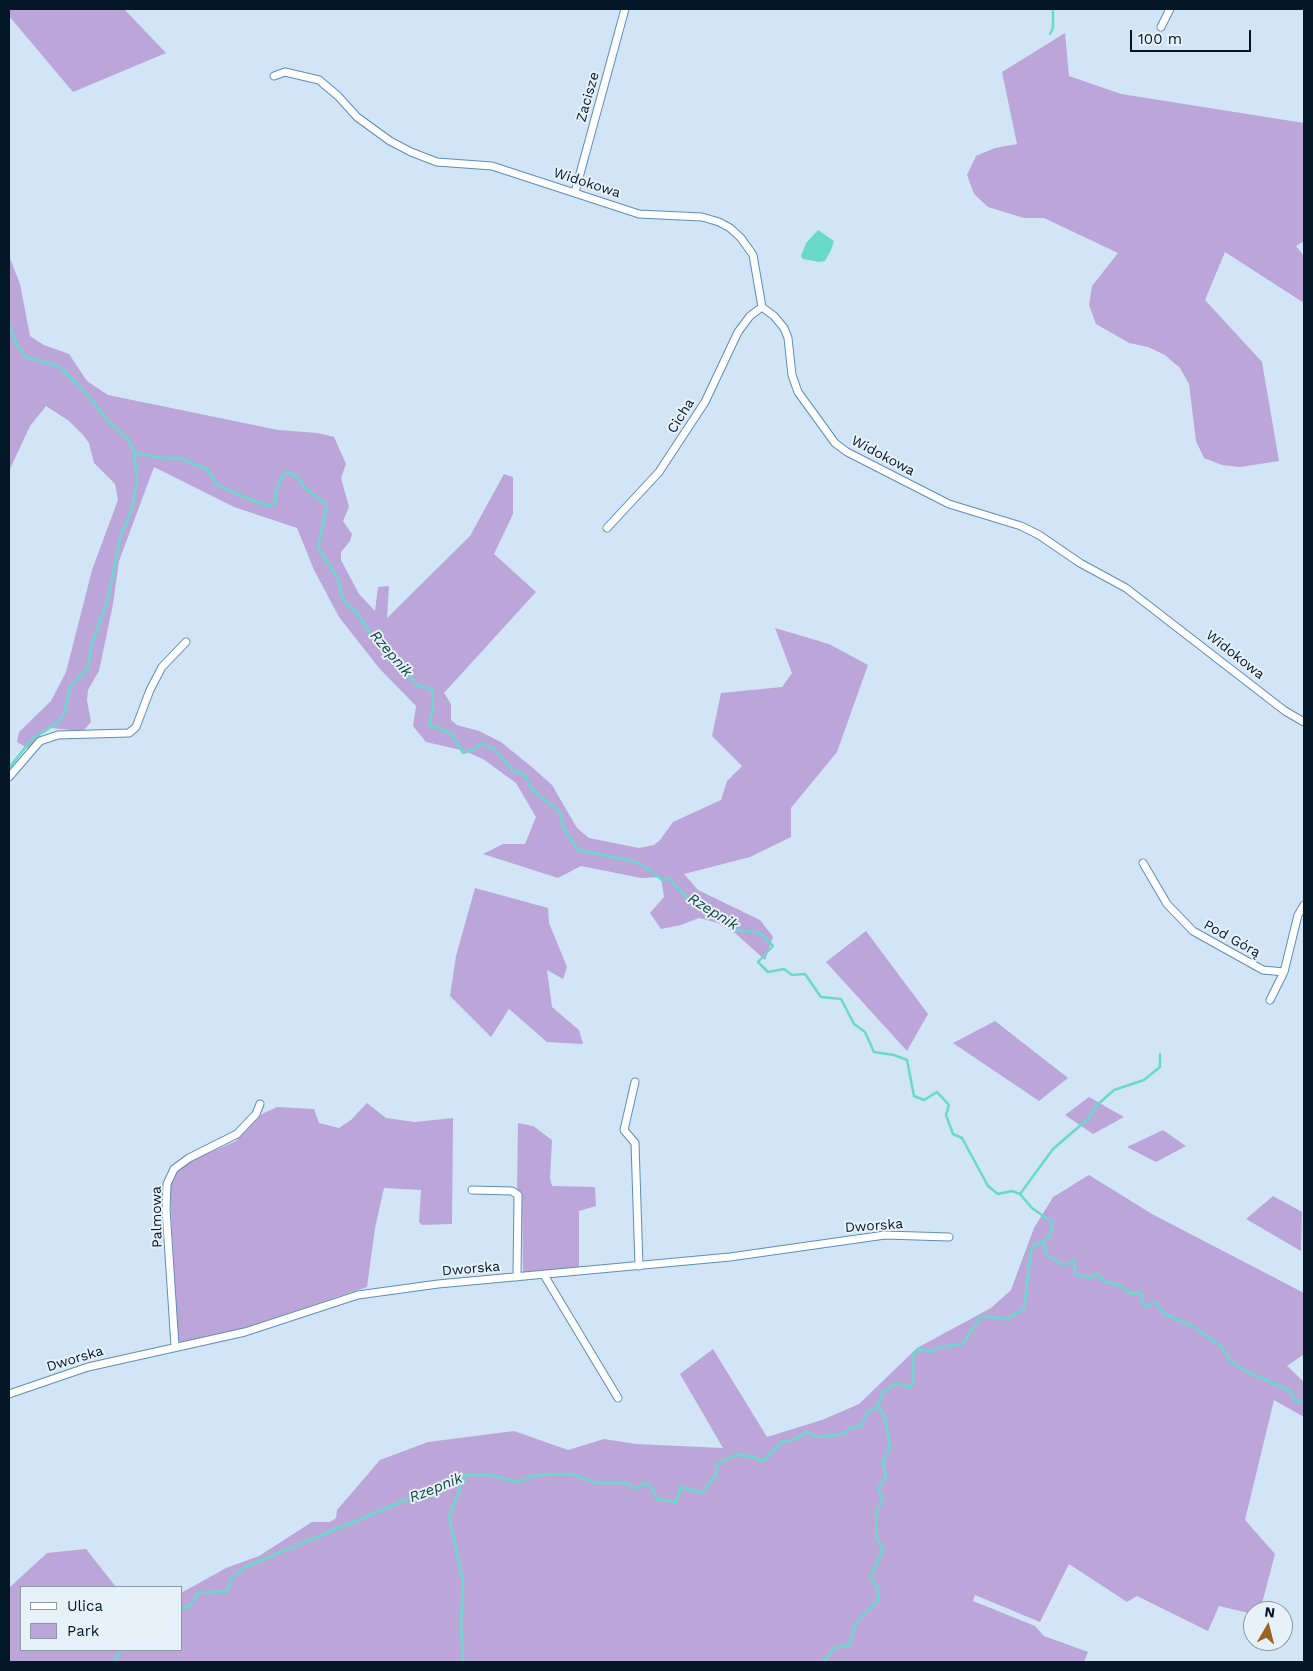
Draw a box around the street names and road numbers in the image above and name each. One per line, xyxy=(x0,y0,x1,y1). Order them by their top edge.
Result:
street label: Zacisze xyxy=(573,70,603,124)
street label: Widokowa xyxy=(551,164,623,202)
street label: Cicha xyxy=(664,396,698,436)
street label: Widokowa xyxy=(848,432,918,480)
street label: Widokowa xyxy=(1202,627,1268,683)
street label: Pod Górą xyxy=(1201,917,1263,961)
street label: Palmowa xyxy=(148,1186,166,1248)
street label: Dworska xyxy=(844,1216,904,1236)
street label: Dworska xyxy=(441,1258,501,1280)
street label: Dworska xyxy=(45,1342,105,1376)

